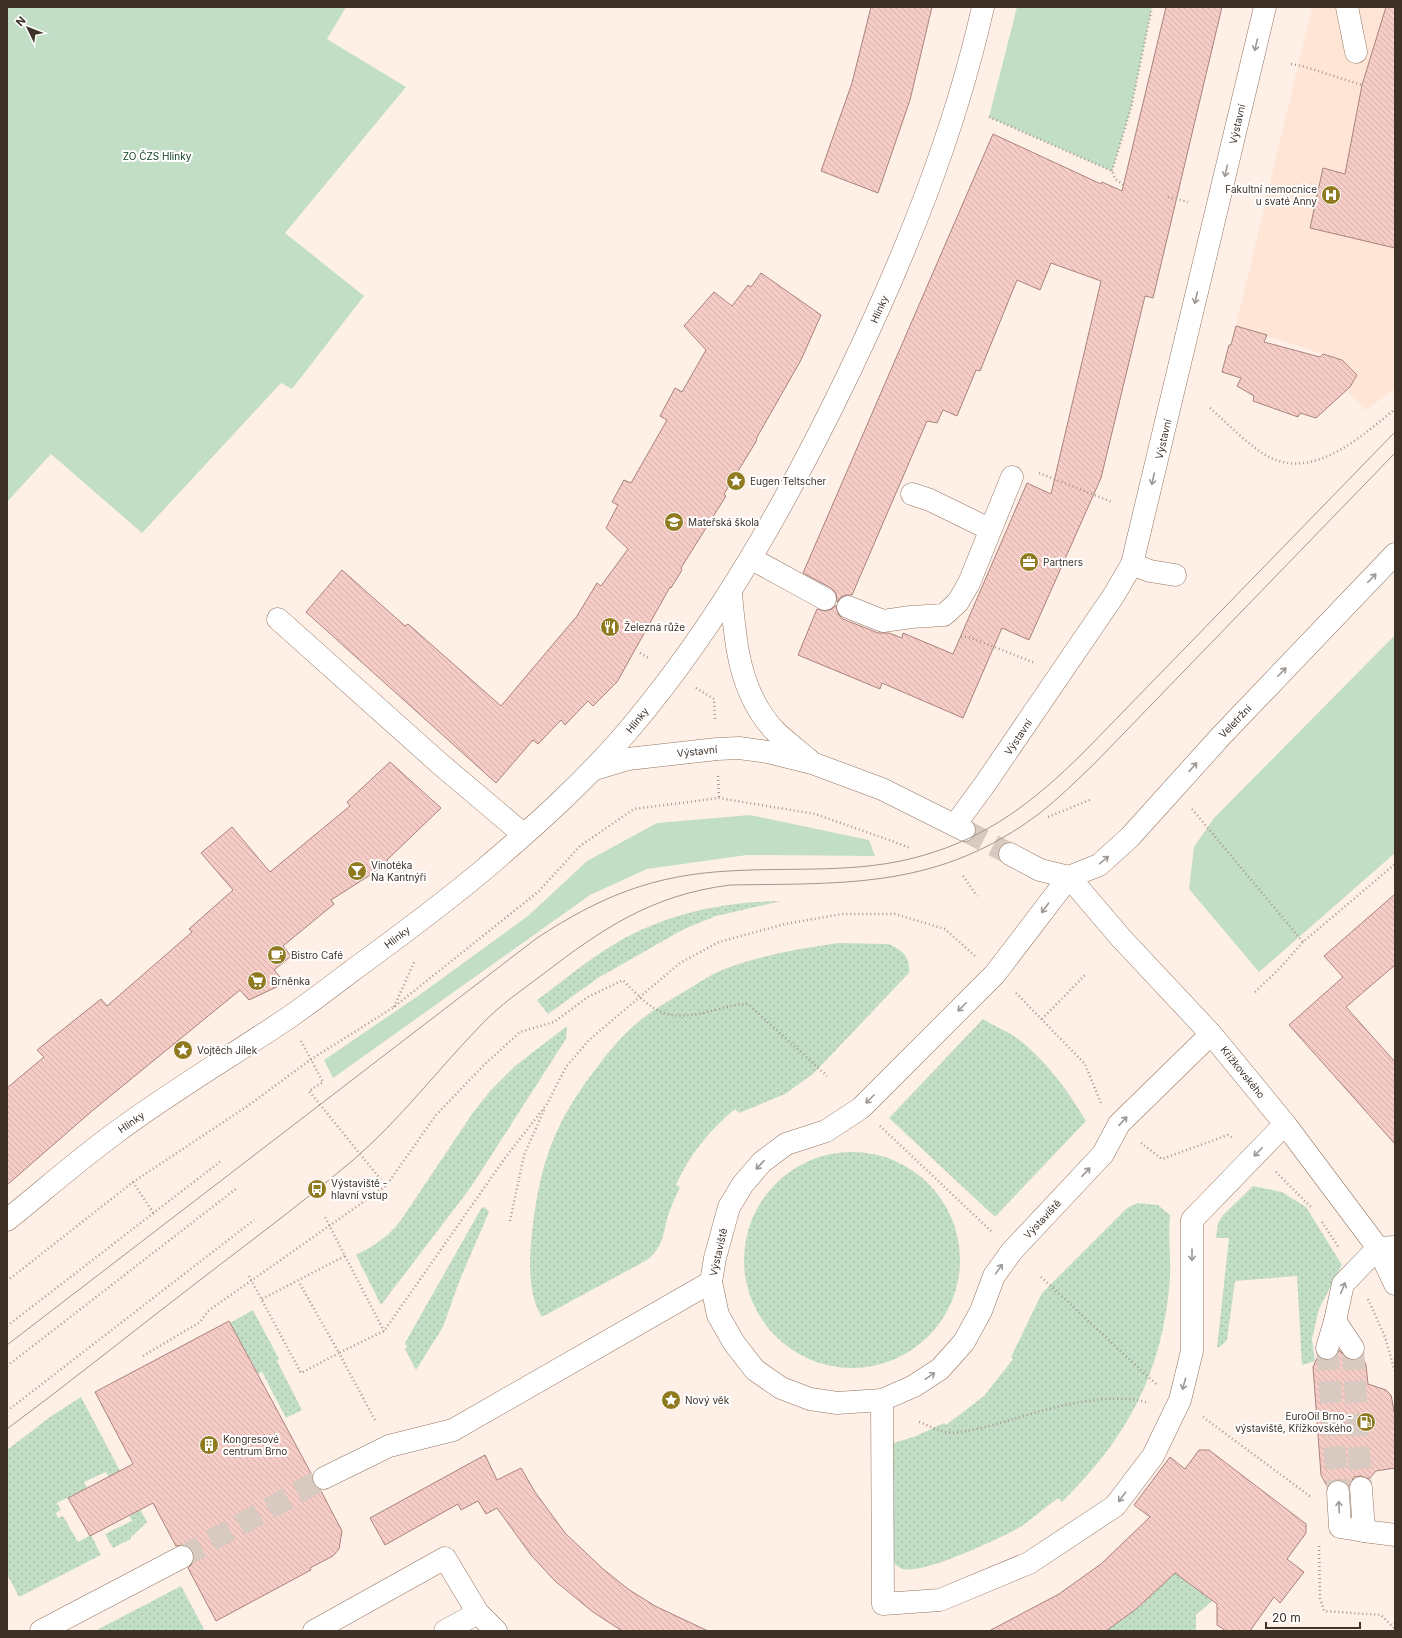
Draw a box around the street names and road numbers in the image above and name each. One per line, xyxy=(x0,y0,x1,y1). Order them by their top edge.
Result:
street label: Výstavní xyxy=(1227,102,1248,145)
street label: Hlinky xyxy=(868,293,891,325)
street label: Výstavní xyxy=(1153,417,1174,460)
street label: Veletržní xyxy=(1216,702,1254,740)
street label: Hlinky xyxy=(623,705,651,735)
street label: Výstavní xyxy=(1002,716,1035,757)
street label: Výstavní xyxy=(676,743,718,759)
street label: Hlinky xyxy=(382,923,413,951)
street label: Křížkovského xyxy=(1218,1044,1268,1100)
street label: Hlinky xyxy=(116,1108,147,1135)
street label: Výstaviště xyxy=(1021,1197,1063,1241)
street label: Výstaviště xyxy=(707,1227,729,1277)

